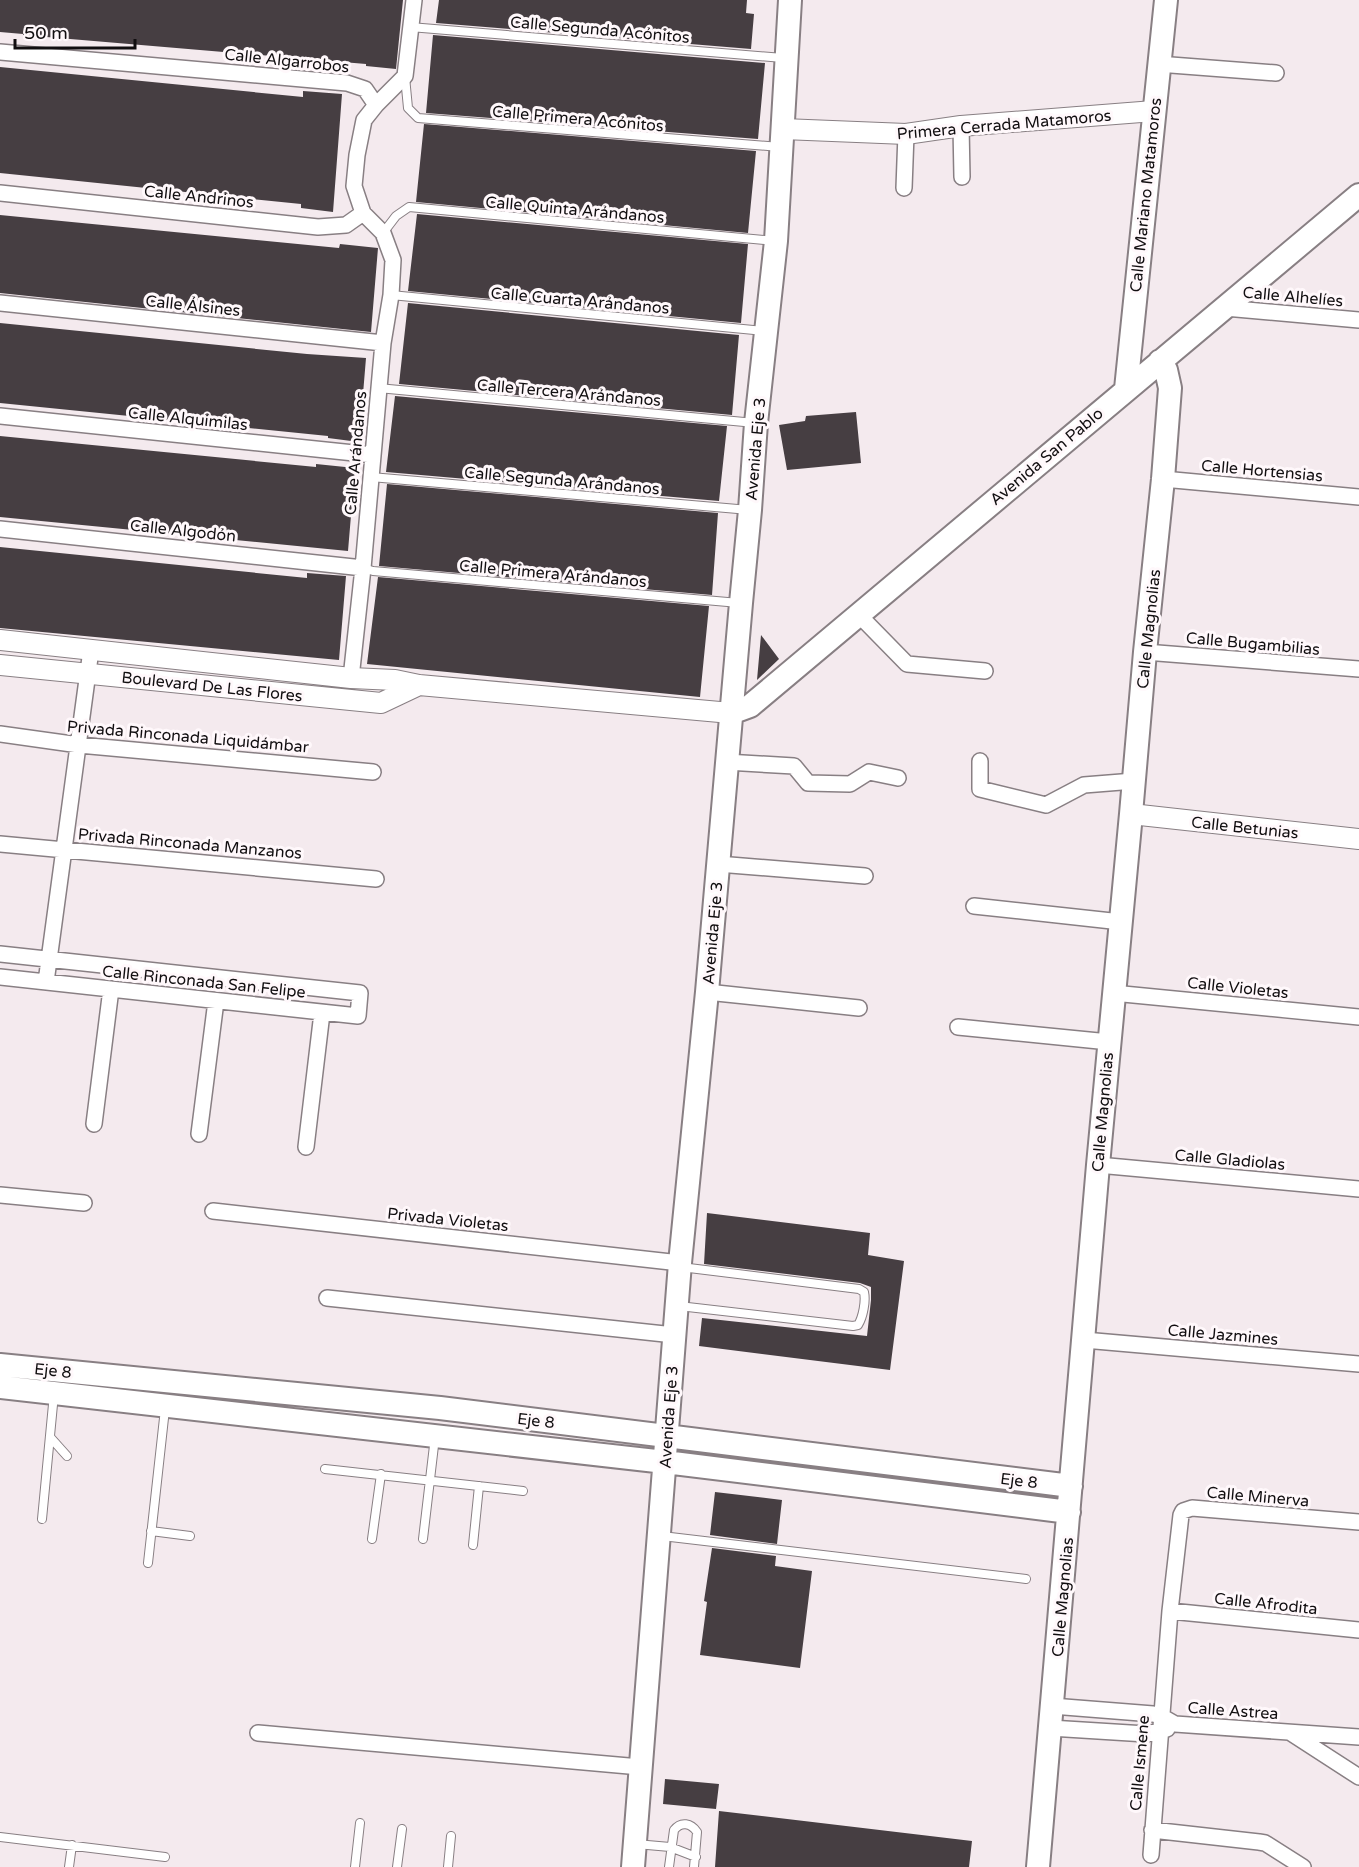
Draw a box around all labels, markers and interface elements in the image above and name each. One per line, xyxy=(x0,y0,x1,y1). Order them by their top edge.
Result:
scale bar xyxy=(15,12,135,50)
street label: Calle Segunda Acónitos xyxy=(509,12,691,48)
text: 50 m xyxy=(24,22,68,44)
street label: Calle Algarrobos xyxy=(223,44,350,77)
street label: Calle Mariano Matamoros xyxy=(1126,97,1166,293)
street label: Calle Primera Acónitos xyxy=(491,102,665,136)
street label: Primera Cerrada Matamoros xyxy=(896,106,1112,144)
street label: Calle Andrinos xyxy=(143,181,255,213)
street label: Calle Quinta Arándanos xyxy=(485,192,665,228)
street label: Calle Cuarta Arándanos xyxy=(490,283,670,319)
street label: Calle Alhelíes xyxy=(1242,283,1344,311)
street label: Calle Álsines xyxy=(144,291,241,321)
street label: Calle Tercera Arándanos xyxy=(476,375,662,411)
street label: Calle Arándanos xyxy=(341,390,371,516)
street label: Avenida Eje 3 xyxy=(742,397,770,501)
street label: Calle Alquimilas xyxy=(127,403,249,435)
street label: Avenida San Pablo xyxy=(986,404,1107,510)
street label: Calle Hortensias xyxy=(1200,456,1324,486)
street label: Calle Segunda Arándanos xyxy=(463,462,660,499)
street label: Calle Algodón xyxy=(129,515,237,547)
street label: Calle Primera Arándanos xyxy=(458,556,647,592)
street label: Calle Magnolias xyxy=(1133,568,1165,690)
street label: Calle Bugambilias xyxy=(1185,628,1321,660)
street label: Boulevard De Las Flores xyxy=(120,668,303,706)
street label: Privada Rinconada Liquidámbar xyxy=(66,716,311,758)
street label: Calle Betunias xyxy=(1190,812,1299,844)
street label: Privada Rinconada Manzanos xyxy=(77,824,303,864)
street label: Avenida Eje 3 xyxy=(699,881,727,985)
street label: Calle Rinconada San Felipe xyxy=(101,961,307,1003)
street label: Calle Violetas xyxy=(1186,973,1290,1003)
street label: Calle Magnolias xyxy=(1088,1051,1118,1173)
street label: Calle Gladiolas xyxy=(1174,1145,1286,1175)
street label: Privada Violetas xyxy=(386,1204,510,1236)
street label: Calle Jazmines xyxy=(1167,1320,1279,1350)
street label: Eje 8 xyxy=(33,1359,73,1383)
street label: Avenida Eje 3 xyxy=(655,1365,683,1469)
street label: Eje 8 xyxy=(516,1409,556,1433)
street label: Eje 8 xyxy=(999,1469,1039,1493)
street label: Calle Minerva xyxy=(1206,1483,1310,1511)
street label: Calle Magnolias xyxy=(1048,1536,1078,1658)
street label: Calle Afrodita xyxy=(1213,1589,1319,1619)
street label: Calle Astrea xyxy=(1187,1698,1279,1724)
street label: Calle Ismene xyxy=(1126,1714,1154,1812)

